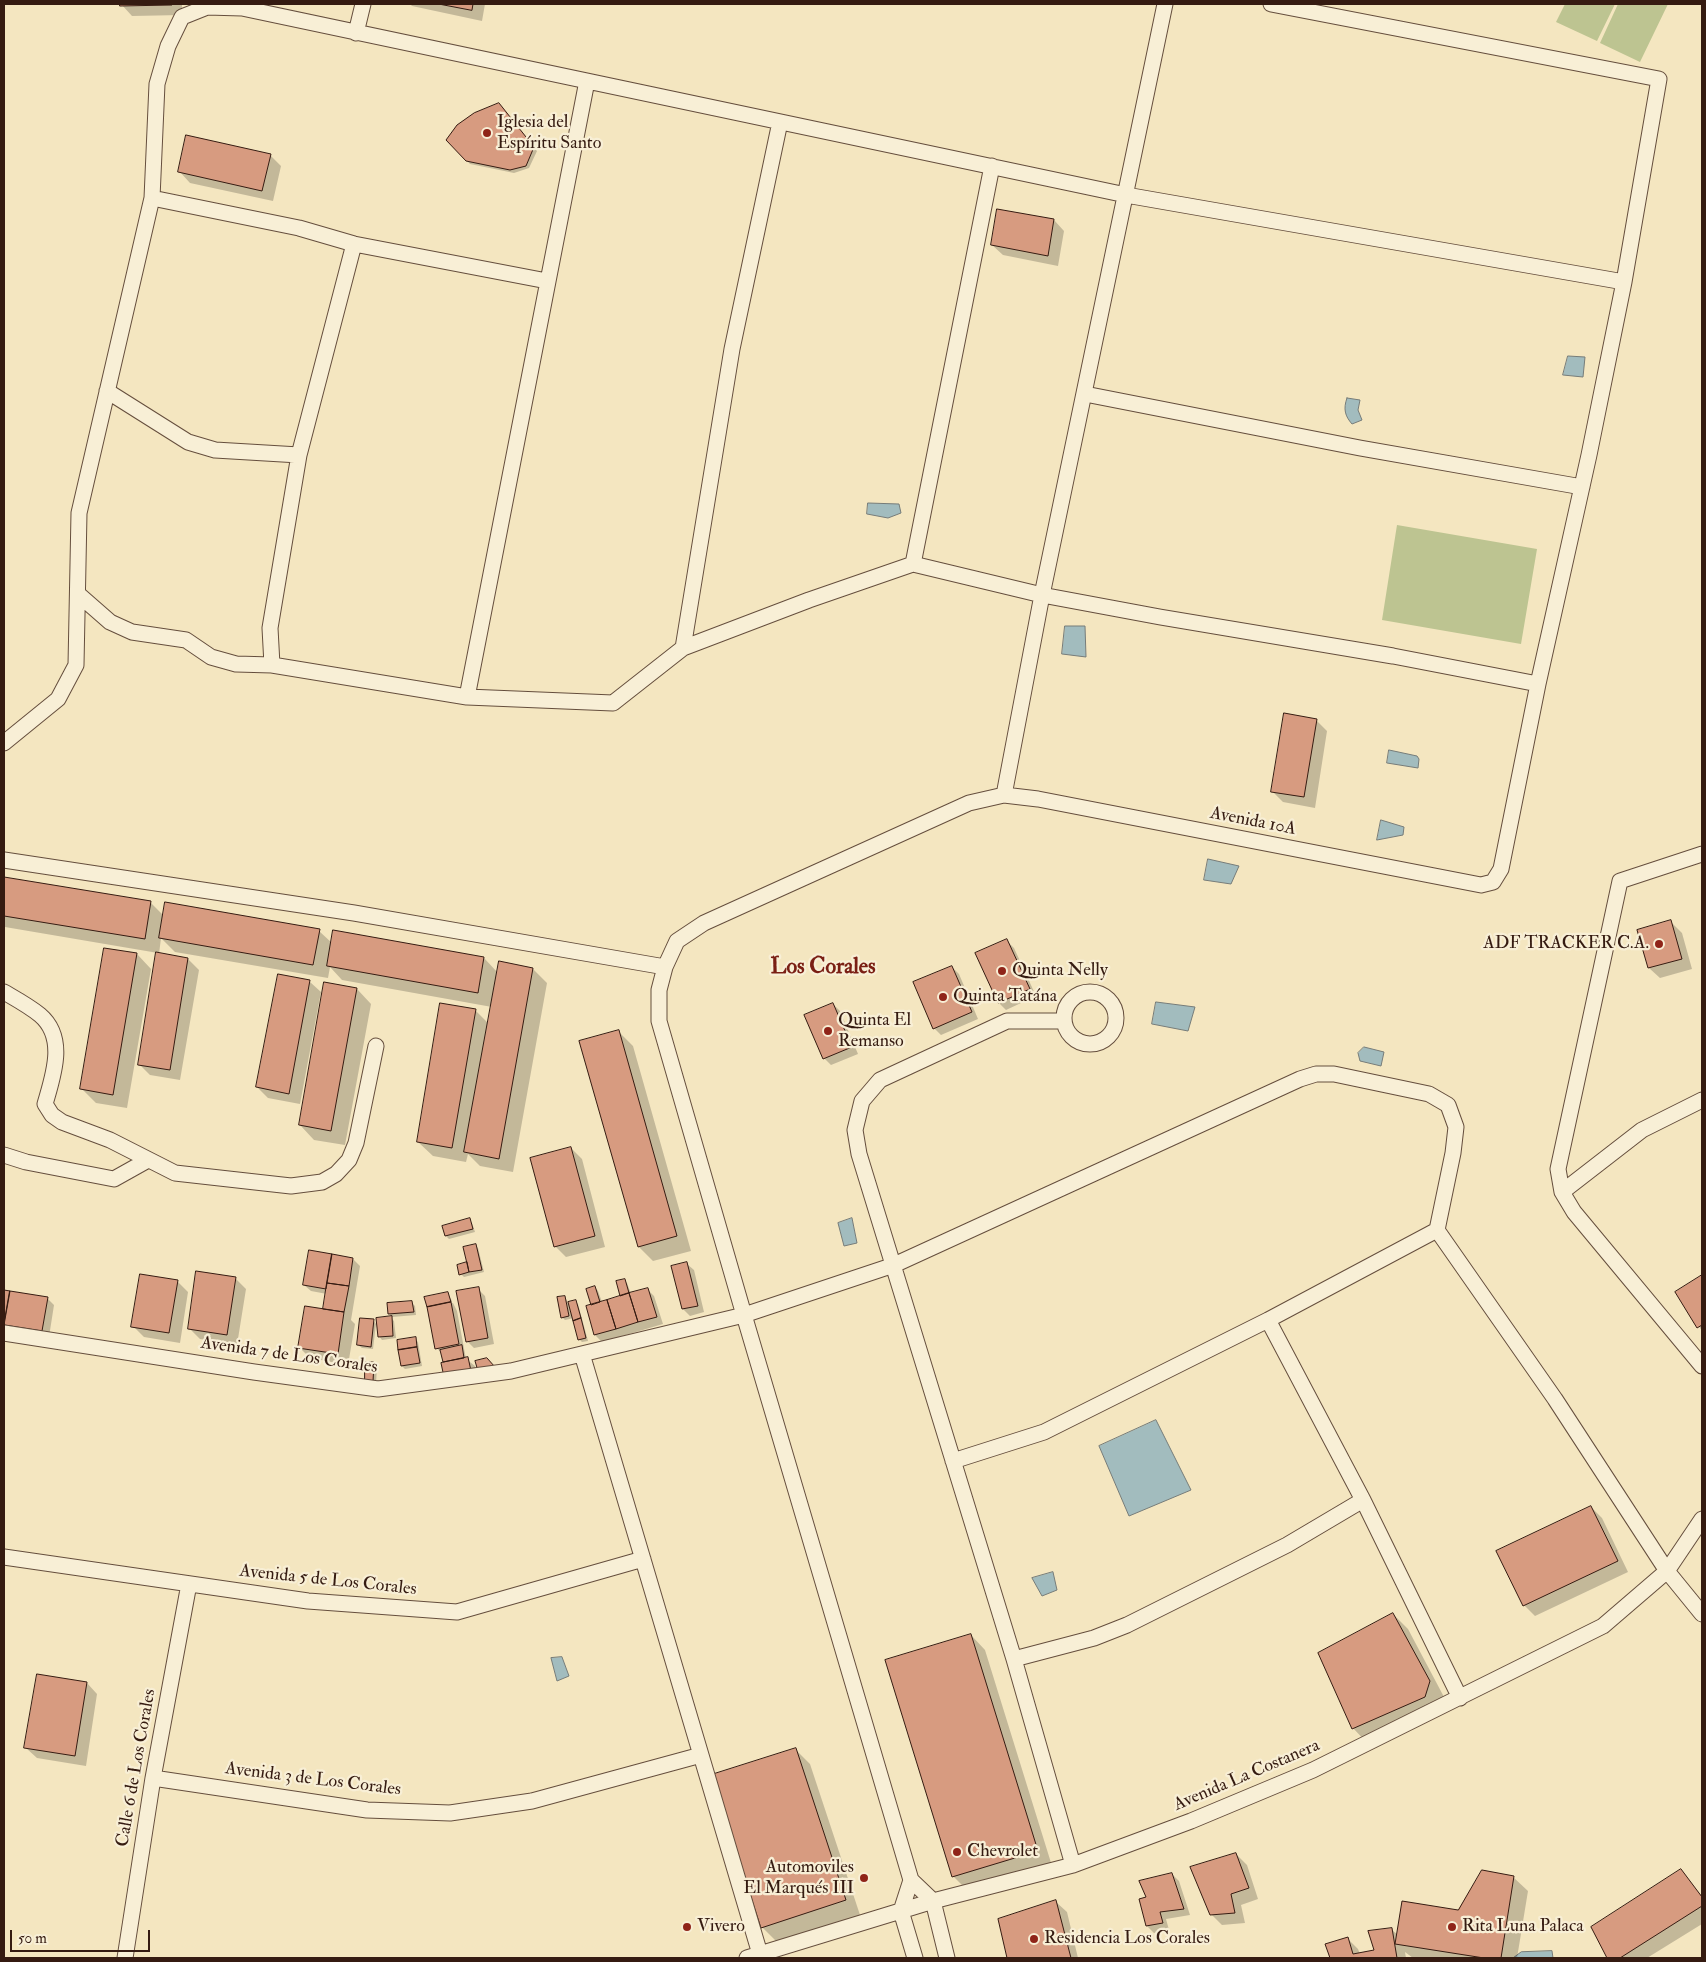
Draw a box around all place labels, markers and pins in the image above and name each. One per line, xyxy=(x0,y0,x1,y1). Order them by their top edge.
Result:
place label: Iglesia del Espíritu Santo xyxy=(497,112,601,154)
marker: Iglesia del Espíritu Santo xyxy=(481,127,493,139)
place label: ADF TRACKER C.A. xyxy=(1483,933,1649,955)
marker: ADF TRACKER C.A. xyxy=(1653,938,1665,950)
place label: Quinta Nelly xyxy=(1012,960,1108,982)
marker: Quinta Nelly xyxy=(996,965,1008,977)
place label: Quinta Tatána xyxy=(953,986,1057,1008)
marker: Quinta Tatána xyxy=(937,991,949,1003)
place label: Quinta El Remanso xyxy=(838,1010,911,1052)
marker: Quinta El Remanso xyxy=(822,1025,834,1037)
place label: Chevrolet xyxy=(967,1841,1038,1863)
marker: Chevrolet xyxy=(951,1846,963,1858)
place label: Automoviles El Marqués III xyxy=(743,1857,854,1900)
marker: Automoviles El Marqués III xyxy=(858,1872,870,1884)
place label: Vivero xyxy=(697,1916,745,1938)
place label: Rita Luna Palaca xyxy=(1462,1916,1584,1938)
marker: Vivero xyxy=(681,1921,693,1933)
marker: Rita Luna Palaca xyxy=(1446,1921,1458,1933)
place label: Residencia Los Corales xyxy=(1044,1928,1210,1950)
marker: Residencia Los Corales xyxy=(1028,1933,1040,1945)

